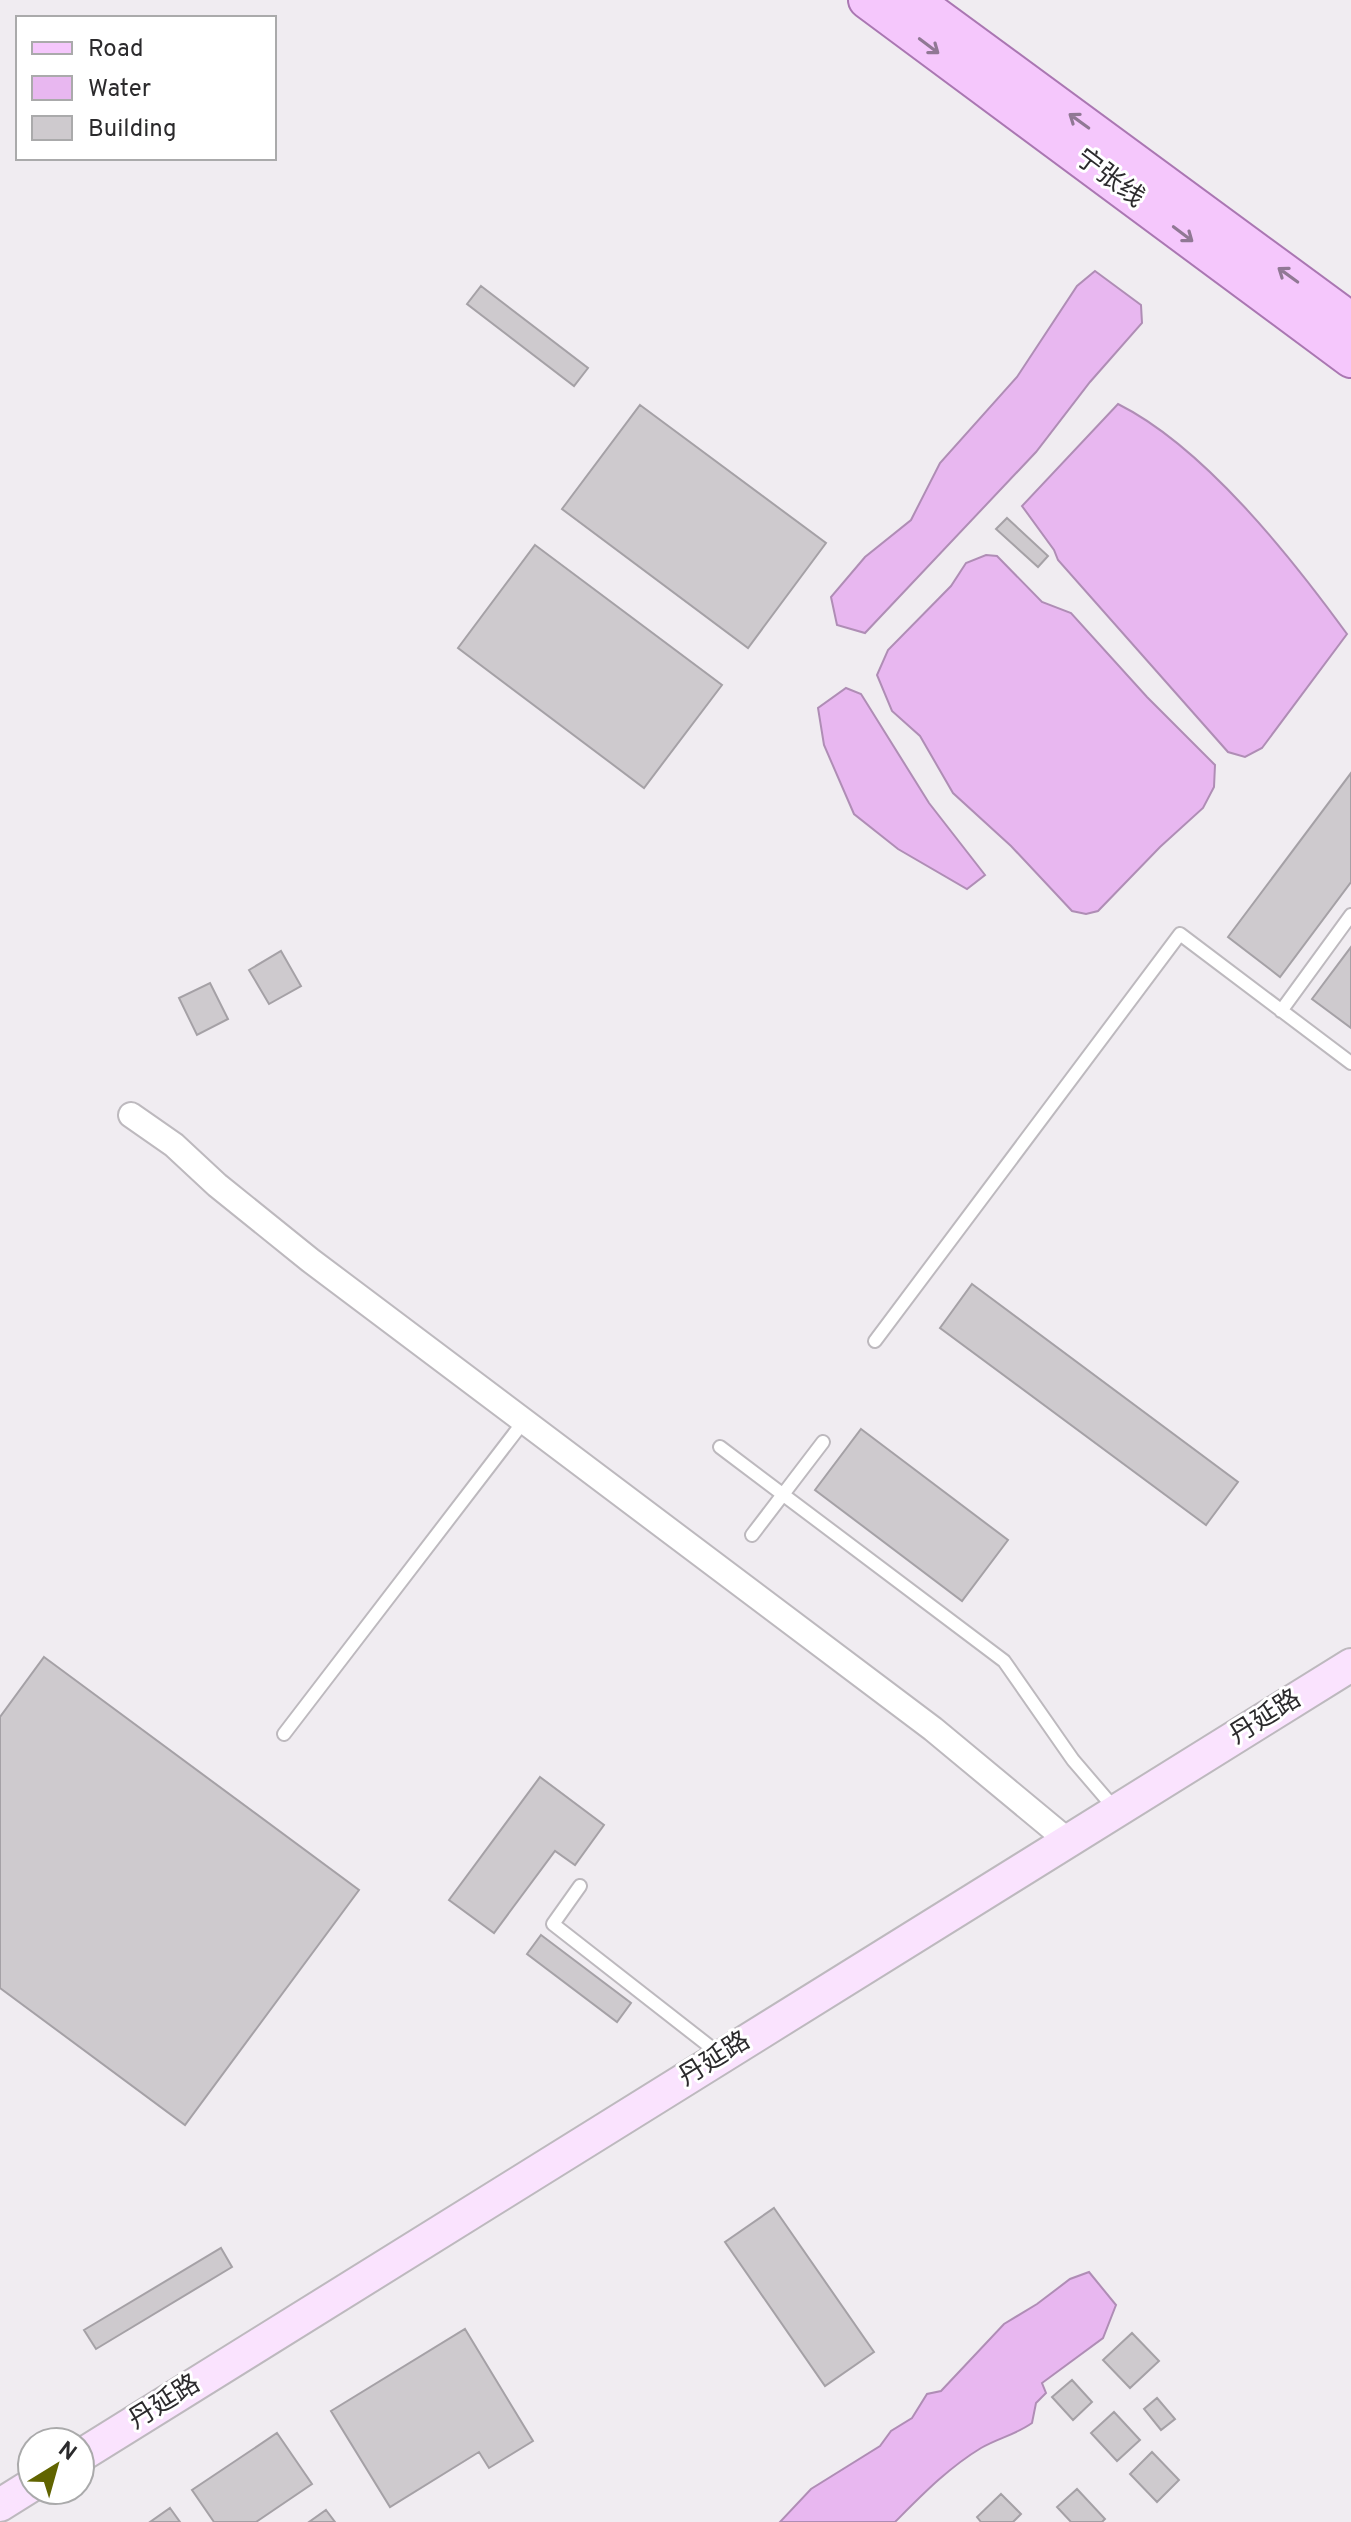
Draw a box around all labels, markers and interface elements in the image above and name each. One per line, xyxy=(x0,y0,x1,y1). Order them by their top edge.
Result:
legend xyxy=(16,16,276,160)
text: Road xyxy=(88,35,144,65)
one-way arrow xyxy=(918,38,940,55)
text: Water xyxy=(88,75,151,105)
one-way arrow xyxy=(1068,113,1090,129)
text: Building xyxy=(88,115,177,145)
street label: 宁张线 xyxy=(1068,142,1150,216)
one-way arrow xyxy=(1172,226,1194,243)
one-way arrow xyxy=(1278,267,1299,284)
street label: 丹延路 xyxy=(1224,1683,1308,1753)
street label: 丹延路 xyxy=(673,2025,757,2095)
street label: 丹延路 xyxy=(123,2368,207,2438)
north arrow xyxy=(16,2426,96,2506)
text: N xyxy=(52,2436,81,2468)

